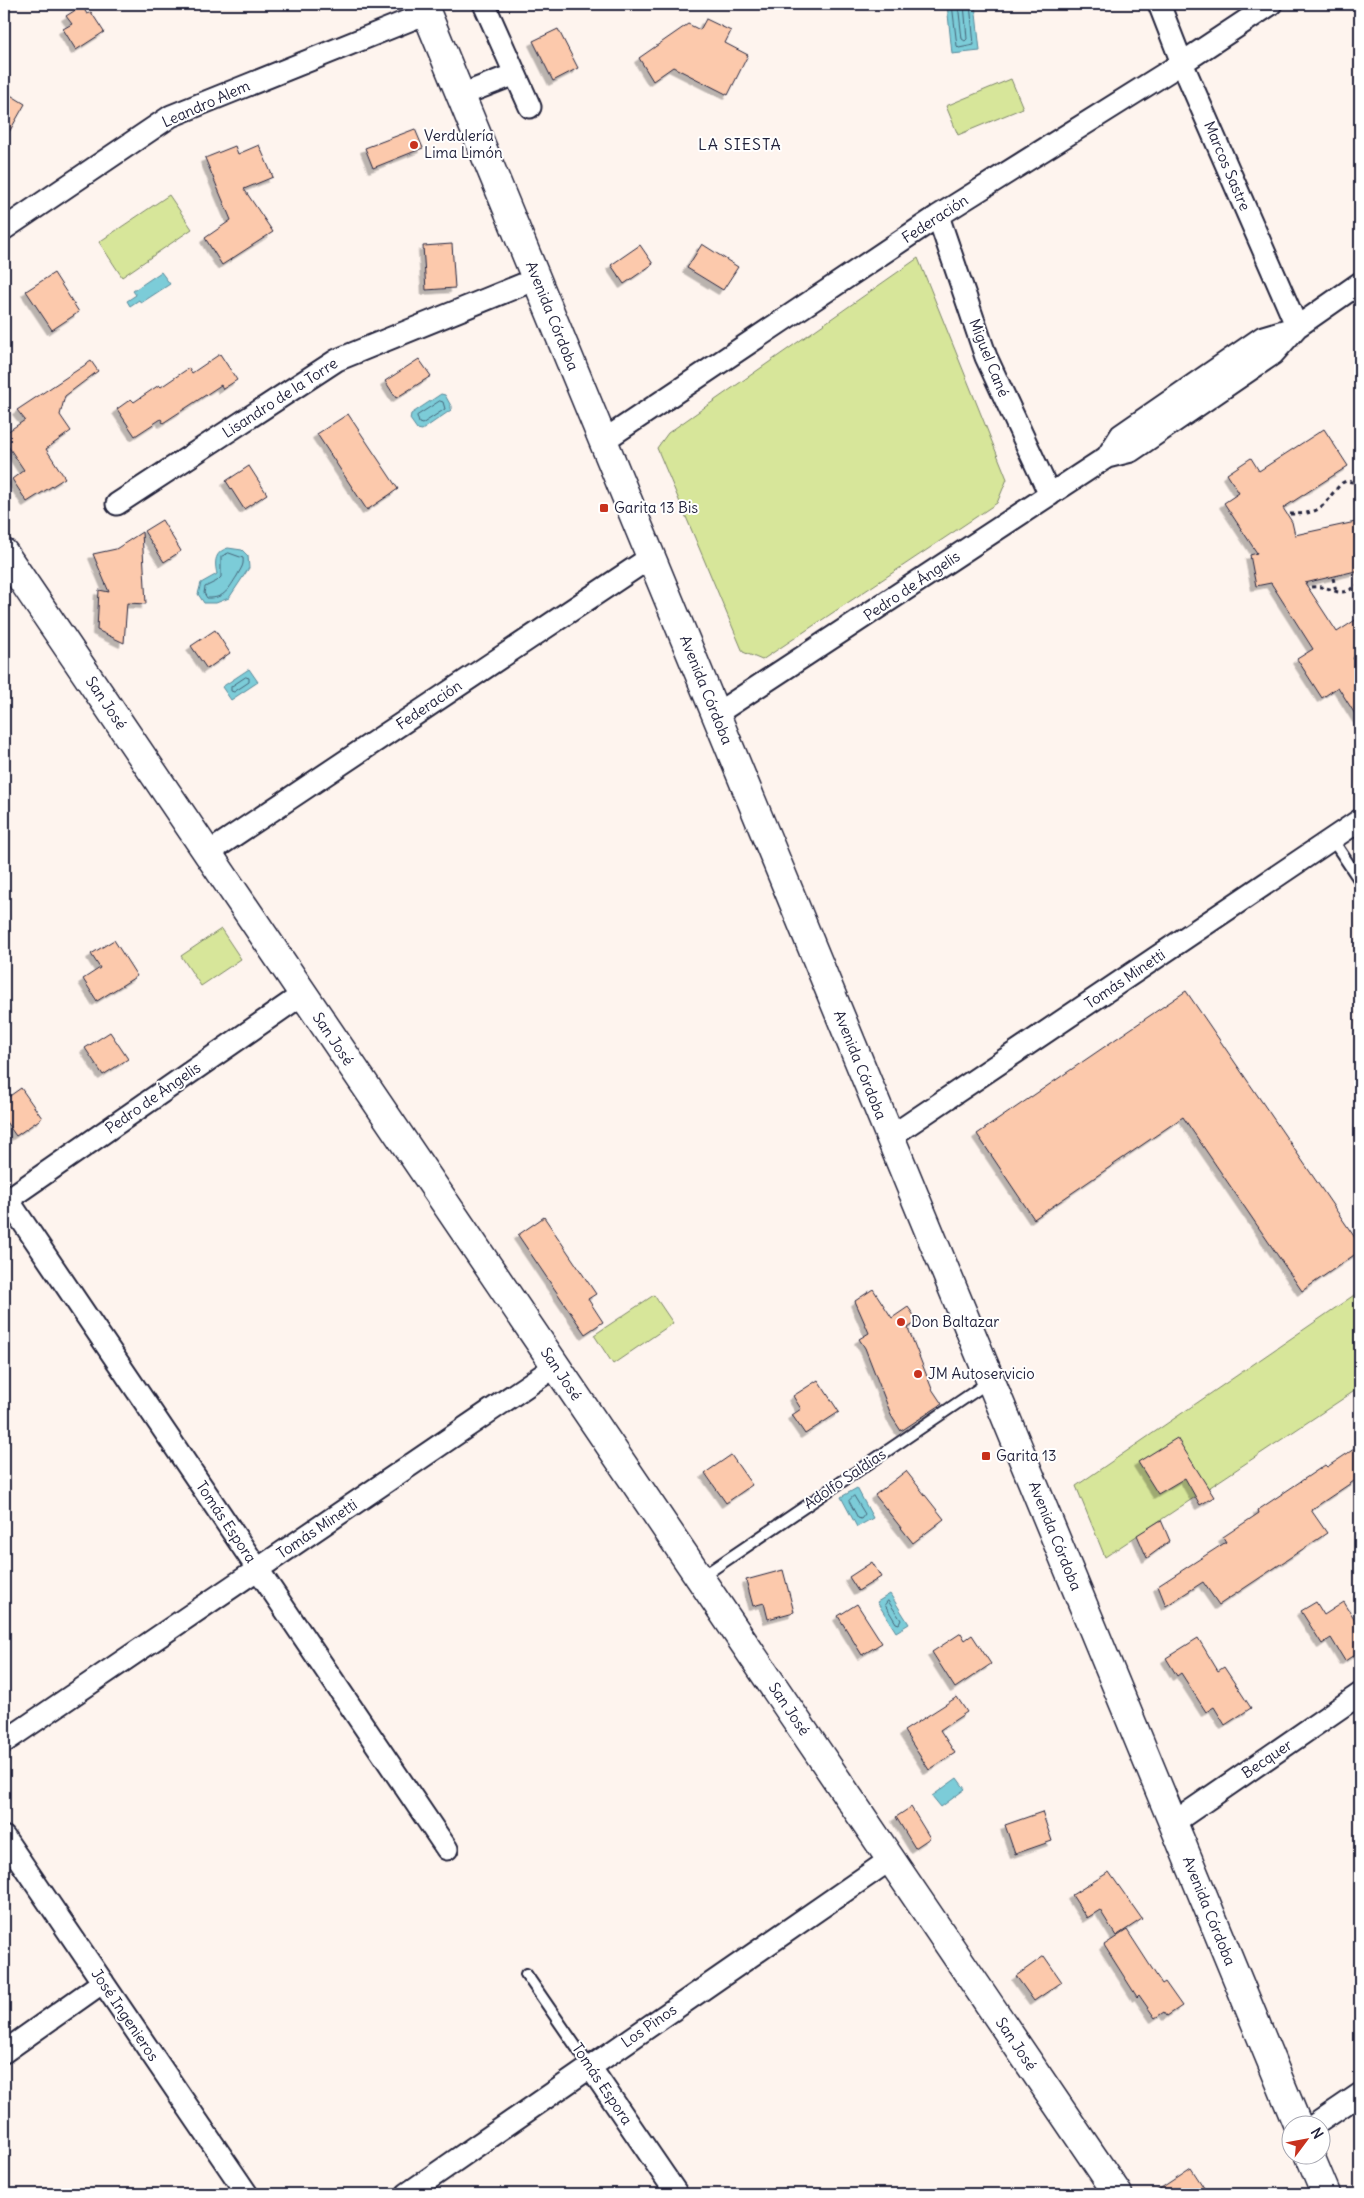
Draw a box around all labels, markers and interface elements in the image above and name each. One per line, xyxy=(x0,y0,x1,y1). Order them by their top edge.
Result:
street label: Leandro Alem xyxy=(159,76,253,131)
street label: Marcos Sastre xyxy=(1200,118,1255,213)
place label: Verdulería Lima Limón xyxy=(424,126,503,162)
district label: LA SIESTA xyxy=(698,134,782,154)
marker: Verdulería Lima Limón xyxy=(408,139,420,151)
street label: Federación xyxy=(898,190,972,247)
street label: Avenida Córdoba xyxy=(522,258,583,374)
street label: Miguel Cané xyxy=(965,316,1014,400)
street label: Lisandro de la Torre xyxy=(219,353,341,442)
place label: Garita 13 Bis xyxy=(614,498,698,517)
marker: Garita 13 Bis xyxy=(598,502,610,514)
street label: Pedro de Ángelis xyxy=(860,546,964,625)
street label: Avenida Córdoba xyxy=(676,632,737,748)
street label: San José xyxy=(82,672,131,733)
street label: Federación xyxy=(392,676,465,733)
street label: Tomás Minetti xyxy=(1081,945,1169,1012)
street label: Avenida Córdoba xyxy=(830,1007,891,1123)
street label: San José xyxy=(309,1008,358,1069)
street label: Pedro de Ángelis xyxy=(101,1058,204,1138)
place label: Don Baltazar xyxy=(911,1312,999,1331)
marker: Don Baltazar xyxy=(895,1316,907,1328)
street label: San José xyxy=(537,1343,586,1404)
place label: JM Autoservicio xyxy=(928,1364,1035,1383)
marker: JM Autoservicio xyxy=(912,1368,924,1380)
street label: Adolfo Saldias xyxy=(800,1444,889,1513)
place label: Garita 13 xyxy=(996,1446,1057,1465)
marker: Garita 13 xyxy=(980,1450,992,1462)
street label: Tomás Espora xyxy=(192,1477,261,1567)
street label: Avenida Córdoba xyxy=(1025,1478,1086,1594)
street label: Tomás Minetti xyxy=(273,1495,361,1562)
street label: San José xyxy=(765,1678,814,1739)
street label: Becquer xyxy=(1238,1735,1296,1782)
street label: Avenida Córdoba xyxy=(1179,1853,1240,1969)
street label: José Ingenieros xyxy=(87,1965,163,2065)
street label: Los Pinos xyxy=(617,2000,680,2051)
street label: San José xyxy=(992,2013,1041,2074)
street label: Tomás Espora xyxy=(568,2039,637,2129)
north arrow xyxy=(1282,2116,1332,2166)
text: N xyxy=(1307,2124,1327,2142)

